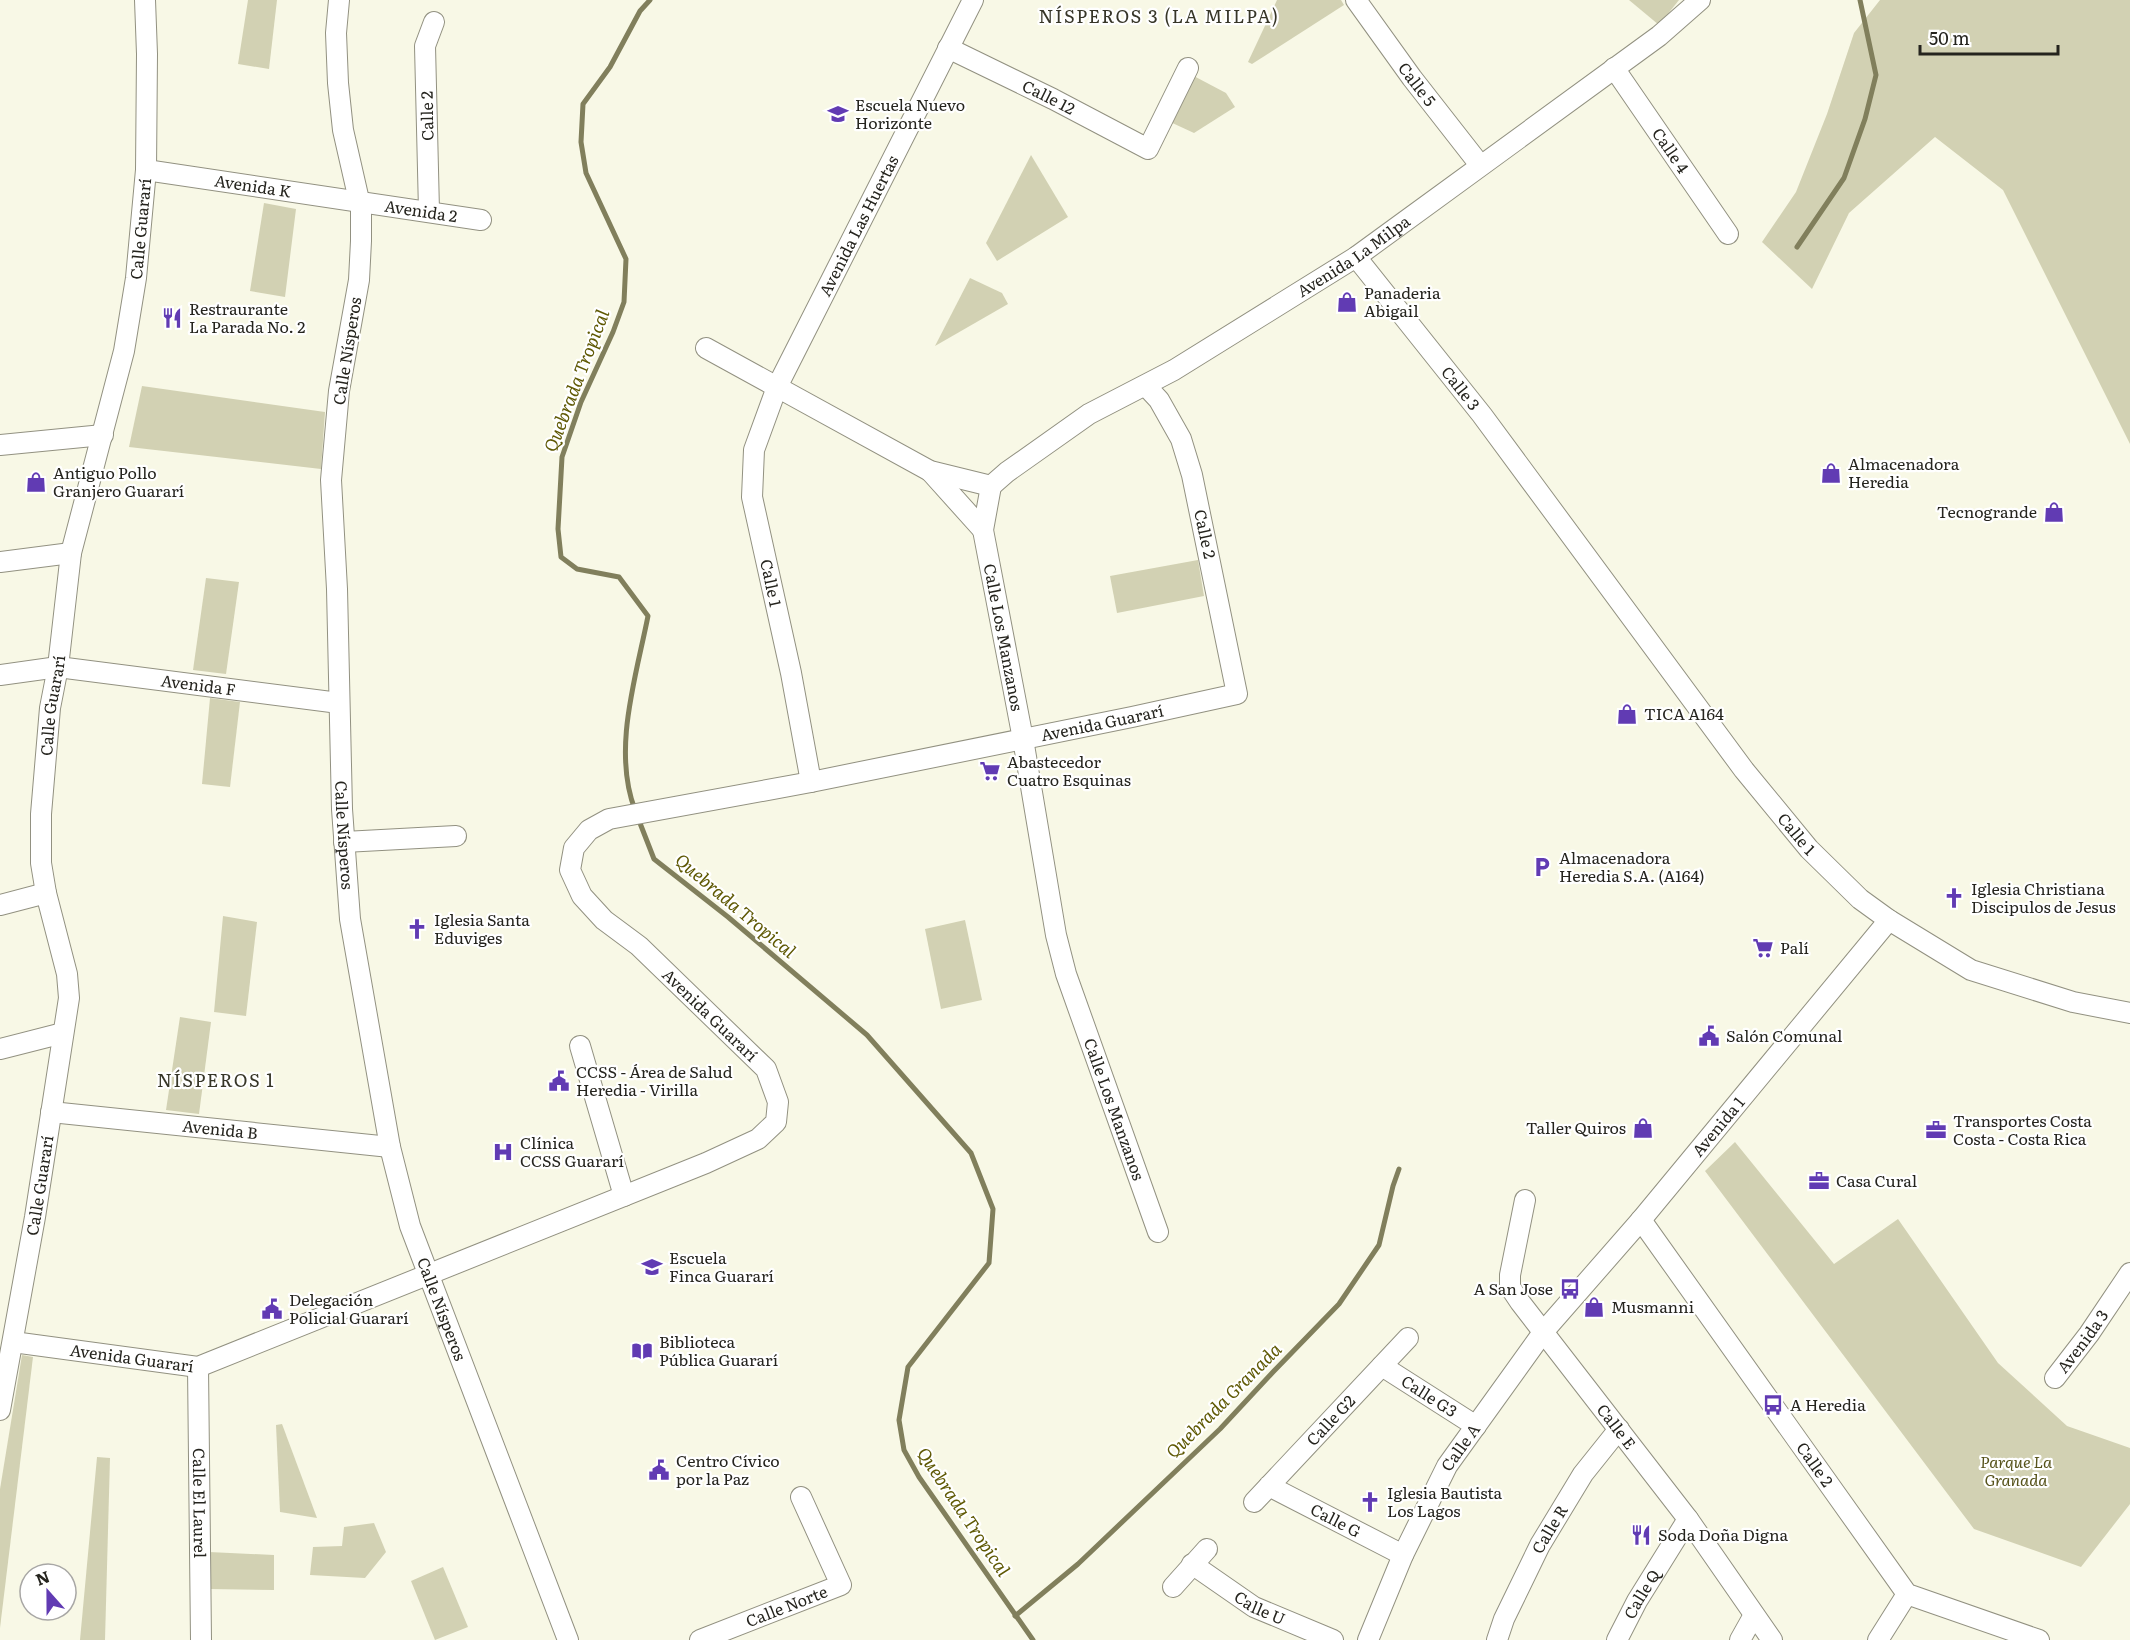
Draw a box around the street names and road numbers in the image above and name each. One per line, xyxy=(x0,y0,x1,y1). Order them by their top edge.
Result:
street label: Calle 5 xyxy=(1393,57,1443,111)
street label: Calle 12 xyxy=(1019,73,1080,120)
street label: Calle 2 xyxy=(414,91,438,141)
street label: Calle 4 xyxy=(1647,122,1696,178)
street label: Avenida Las Huertas xyxy=(812,151,904,300)
street label: Avenida K xyxy=(213,167,293,203)
street label: Calle Guararí xyxy=(123,177,156,280)
street label: Avenida 2 xyxy=(383,193,459,227)
street label: Avenida La Milpa xyxy=(1292,208,1415,302)
street label: Calle Nísperos xyxy=(326,295,366,407)
street label: Calle 3 xyxy=(1436,361,1487,415)
street label: Calle 2 xyxy=(1189,507,1223,561)
street label: Calle 1 xyxy=(755,557,789,609)
street label: Calle Los Manzanos xyxy=(979,561,1030,713)
street label: Calle Guararí xyxy=(33,654,70,757)
street label: Avenida F xyxy=(160,667,237,701)
street label: Avenida Guararí xyxy=(1038,697,1166,746)
street label: Calle Nísperos xyxy=(330,780,361,890)
street label: Calle 1 xyxy=(1773,807,1822,860)
street label: Avenida Guararí xyxy=(658,962,764,1066)
street label: Calle Los Manzanos xyxy=(1079,1034,1152,1183)
street label: Avenida 1 xyxy=(1685,1090,1750,1161)
street label: Avenida B xyxy=(181,1113,259,1144)
street label: Calle Guararí xyxy=(19,1133,59,1237)
street label: Calle Nísperos xyxy=(412,1253,473,1364)
street label: Avenida 3 xyxy=(2050,1304,2113,1378)
street label: Avenida Guararí xyxy=(69,1337,195,1377)
street label: Calle G3 xyxy=(1397,1368,1463,1422)
street label: Calle G2 xyxy=(1300,1389,1360,1450)
street label: Calle E xyxy=(1592,1398,1643,1454)
street label: Calle A xyxy=(1434,1418,1485,1476)
street label: Calle 2 xyxy=(1791,1437,1840,1491)
street label: Calle El Laurel xyxy=(188,1448,213,1558)
street label: Calle G xyxy=(1307,1496,1366,1542)
street label: Calle R xyxy=(1525,1499,1573,1557)
street label: Calle Q xyxy=(1617,1562,1666,1623)
street label: Calle Norte xyxy=(742,1579,831,1632)
street label: Calle U xyxy=(1230,1584,1289,1630)

